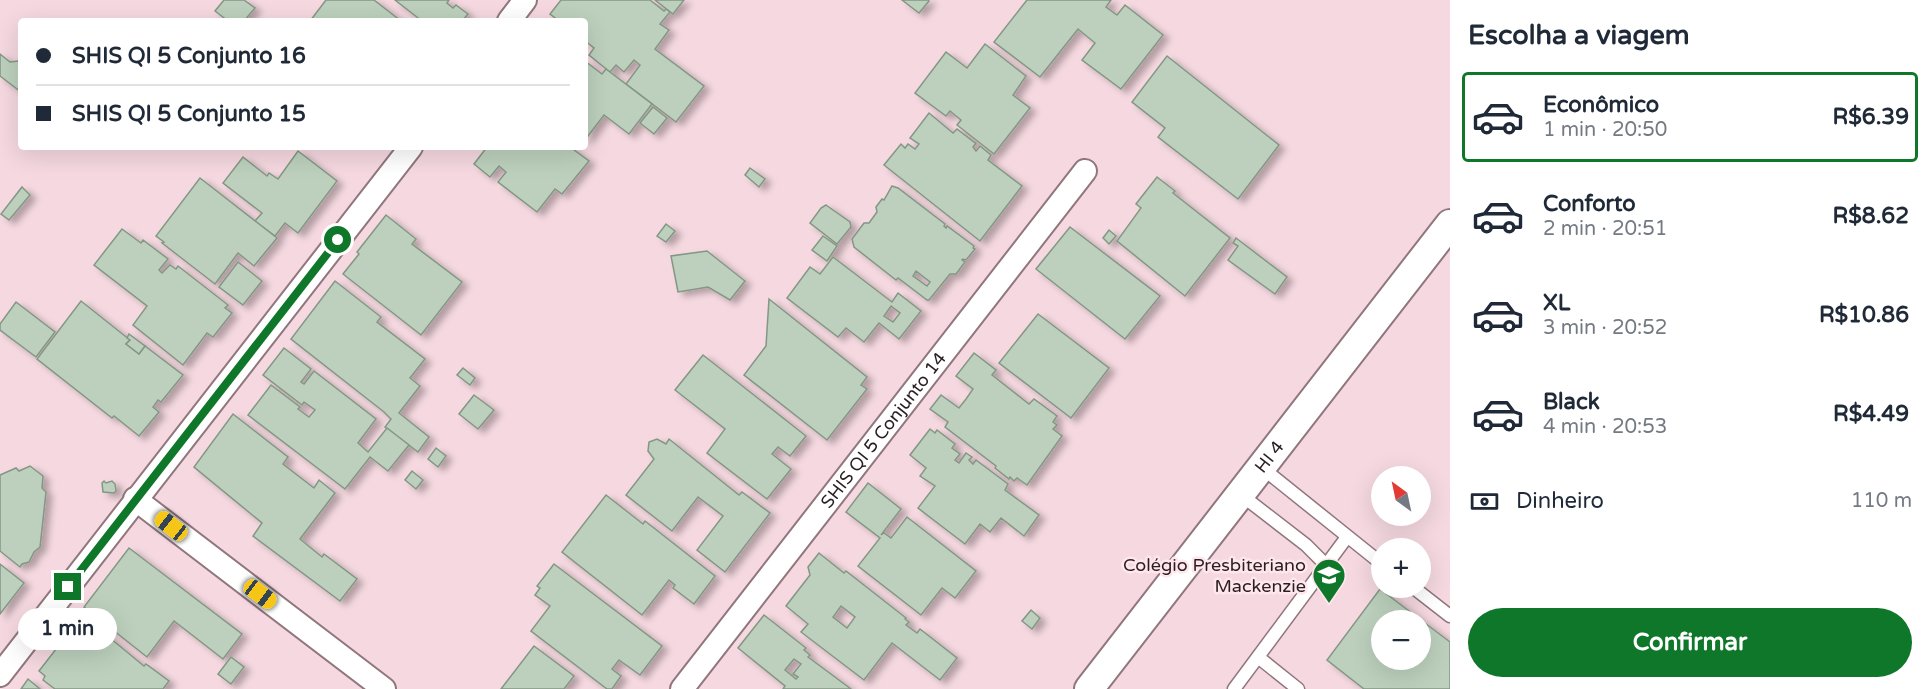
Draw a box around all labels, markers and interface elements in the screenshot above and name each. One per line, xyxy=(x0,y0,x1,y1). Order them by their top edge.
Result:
text: Escolha a viagem xyxy=(1468,19,1690,52)
text: SHIS QI 5 Conjunto 16 xyxy=(72,43,306,69)
icon: car xyxy=(1471,90,1525,144)
text: Econômico xyxy=(1543,92,1659,118)
text: SHIS QI 5 Conjunto 15 xyxy=(72,101,306,127)
text: R$6.39 xyxy=(1833,104,1909,130)
text: 1 min · 20:50 xyxy=(1543,118,1667,142)
icon: car xyxy=(1471,189,1525,243)
text: Conforto xyxy=(1543,191,1636,217)
text: R$8.62 xyxy=(1833,203,1909,229)
text: 2 min · 20:51 xyxy=(1543,217,1667,241)
route start xyxy=(324,226,351,253)
icon: car xyxy=(1471,288,1525,342)
text: XL xyxy=(1543,290,1570,316)
text: R$10.86 xyxy=(1819,302,1909,328)
text: 3 min · 20:52 xyxy=(1543,316,1667,340)
street label: SHIS QI 5 Conjunto 14 xyxy=(816,348,951,512)
icon: car xyxy=(1471,387,1525,441)
text: Black xyxy=(1543,389,1600,415)
text: R$4.49 xyxy=(1833,401,1909,427)
text: 4 min · 20:53 xyxy=(1543,415,1667,439)
street label: HI 4 xyxy=(1250,436,1289,477)
north arrow xyxy=(1371,466,1431,526)
map controls xyxy=(1371,466,1431,670)
icon: cash xyxy=(1468,485,1501,518)
text: Dinheiro xyxy=(1516,488,1604,514)
text: 110 m xyxy=(1851,489,1912,513)
car xyxy=(151,508,191,544)
button: + xyxy=(1371,538,1431,598)
place label: Colégio Presbiteriano Mackenzie xyxy=(1123,554,1306,597)
school or university icon: Colégio Presbiteriano Mackenzie xyxy=(1311,557,1347,604)
route end xyxy=(54,573,81,600)
car xyxy=(240,576,280,612)
callout: 1 min xyxy=(19,608,118,650)
button: Confirmar xyxy=(1468,608,1912,677)
button: − xyxy=(1371,610,1431,670)
text: 1 min xyxy=(41,617,94,641)

